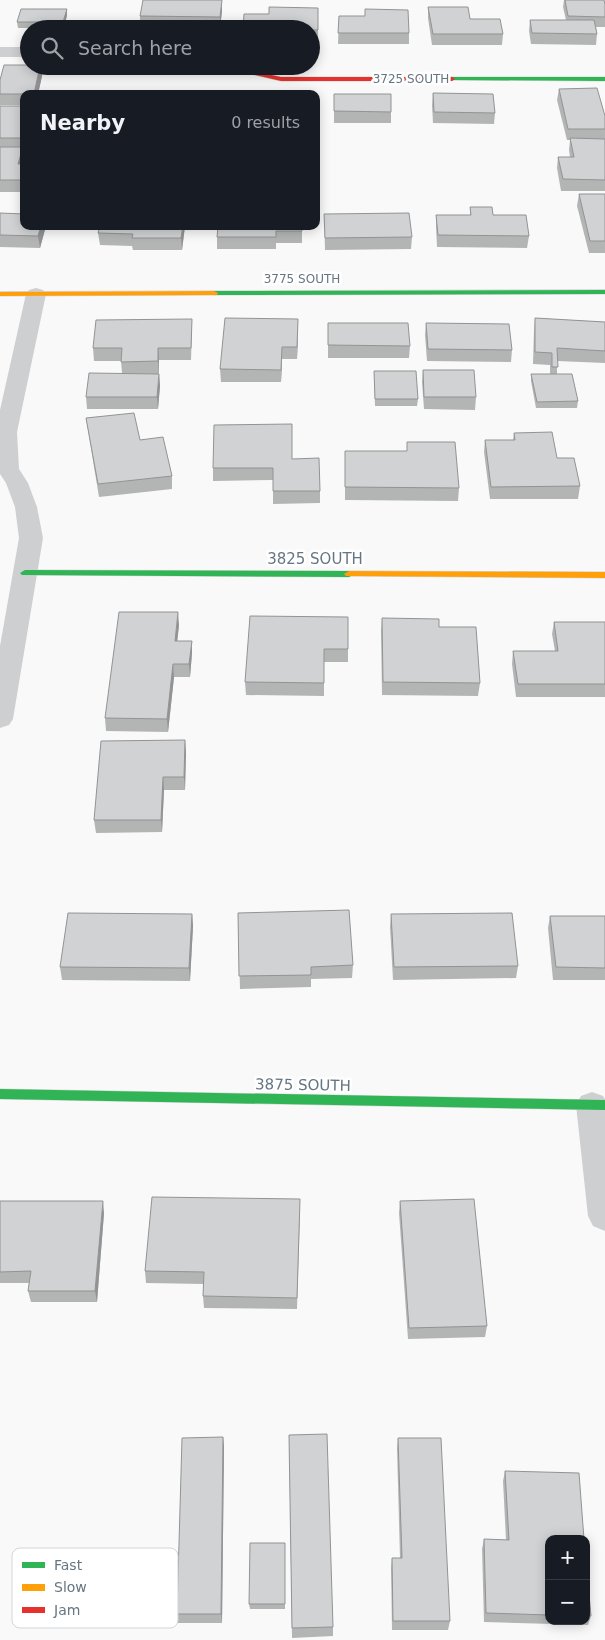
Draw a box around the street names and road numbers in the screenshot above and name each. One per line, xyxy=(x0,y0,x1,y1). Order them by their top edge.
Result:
street label: 3725 SOUTH xyxy=(373,72,449,86)
street label: 3775 SOUTH xyxy=(264,272,340,286)
street label: 3825 SOUTH xyxy=(267,550,363,568)
street label: 3875 SOUTH xyxy=(255,1075,351,1095)

